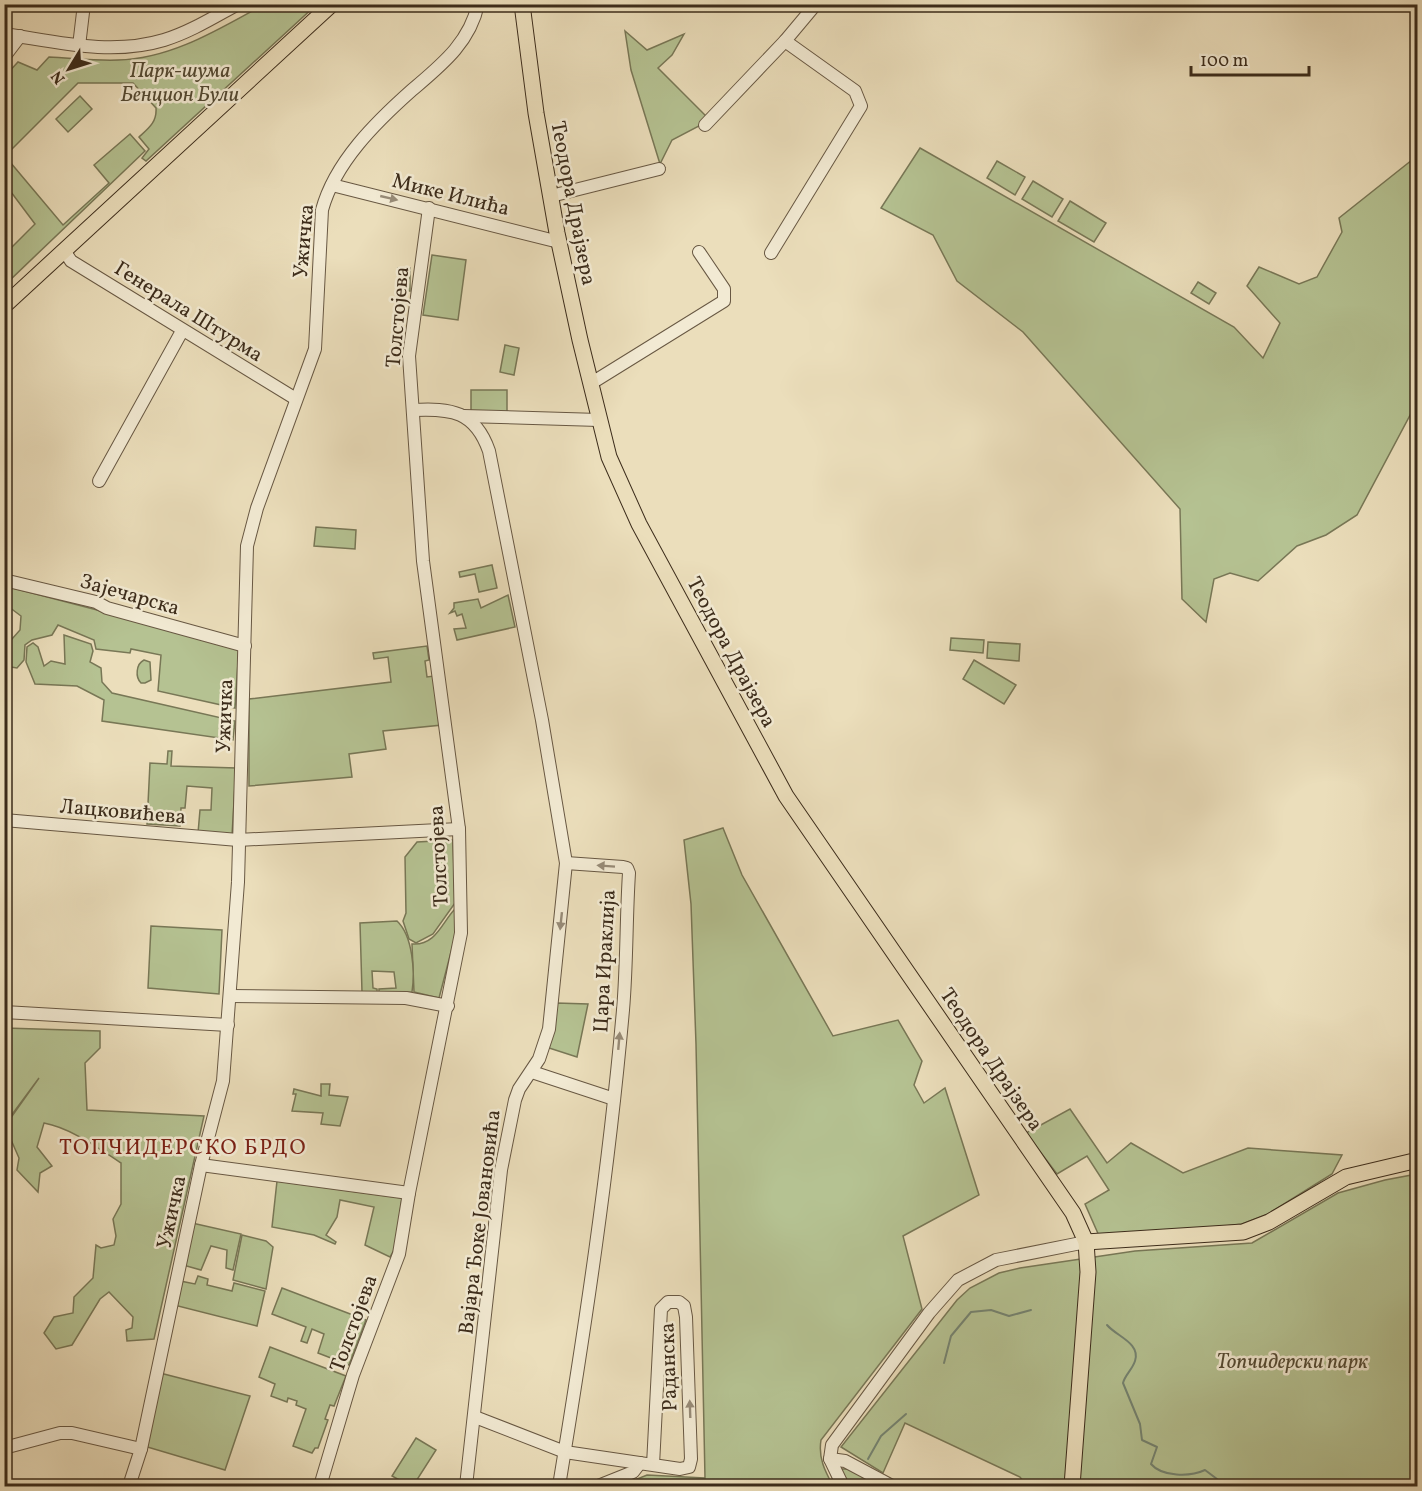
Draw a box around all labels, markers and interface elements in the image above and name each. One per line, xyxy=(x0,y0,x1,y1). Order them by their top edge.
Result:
north arrow xyxy=(39,39,99,99)
scale bar xyxy=(1191,39,1310,77)
text: 100 m xyxy=(1200,49,1249,74)
park label: Парк-шума Бенцион Були xyxy=(121,57,239,110)
text: N xyxy=(46,65,71,88)
street label: Теодора Драјзера xyxy=(542,119,603,288)
street label: Мике Илића xyxy=(389,167,513,224)
one-way arrow xyxy=(380,194,399,204)
street label: Ужичка xyxy=(287,203,322,280)
street label: Генерала Штурма xyxy=(108,255,268,370)
street label: Толстојева xyxy=(380,265,417,369)
street label: Зајечарска xyxy=(76,567,183,624)
street label: Теодора Драјзера xyxy=(679,572,783,733)
street label: Ужичка xyxy=(210,678,241,754)
street label: Лацковићева xyxy=(58,793,187,832)
street label: Толстојева xyxy=(422,804,457,907)
one-way arrow xyxy=(597,861,616,870)
street label: Цара Ираклија xyxy=(587,889,624,1033)
one-way arrow xyxy=(556,912,566,931)
street label: Теодора Драјзера xyxy=(932,983,1049,1137)
one-way arrow xyxy=(614,1031,624,1050)
street label: Вајара Ђоке Јовановића xyxy=(452,1108,509,1336)
district label: ТОПЧИДЕРСКО БРДО xyxy=(59,1133,307,1164)
street label: Ужичка xyxy=(151,1173,194,1252)
street label: Толстојева xyxy=(323,1271,385,1376)
street label: Раданска xyxy=(653,1322,686,1412)
park label: Топчидерски парк xyxy=(1216,1348,1369,1377)
one-way arrow xyxy=(685,1399,694,1418)

